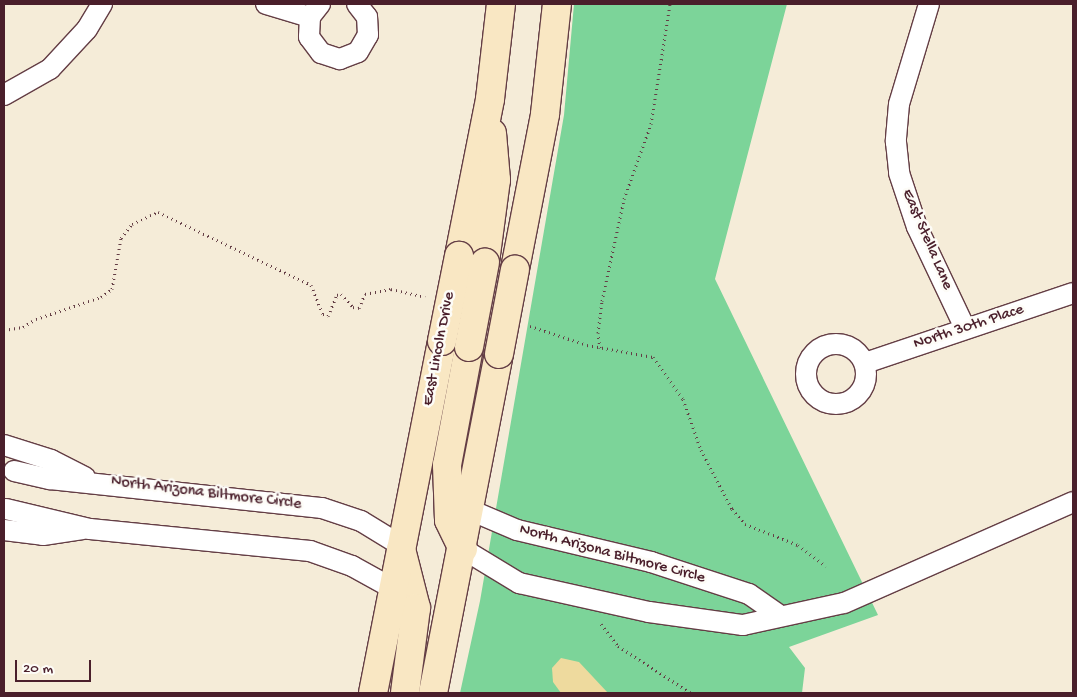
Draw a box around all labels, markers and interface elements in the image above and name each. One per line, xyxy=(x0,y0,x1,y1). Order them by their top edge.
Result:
street label: East Stella Lane xyxy=(896,187,956,293)
street label: East Lincoln Drive xyxy=(420,290,460,408)
street label: North 30th Place xyxy=(912,301,1026,355)
street label: North Arizona Biltmore Circle xyxy=(110,473,302,515)
street label: North Arizona Biltmore Circle xyxy=(517,521,707,589)
scale bar xyxy=(18,650,94,682)
text: 20 m xyxy=(23,660,53,678)

